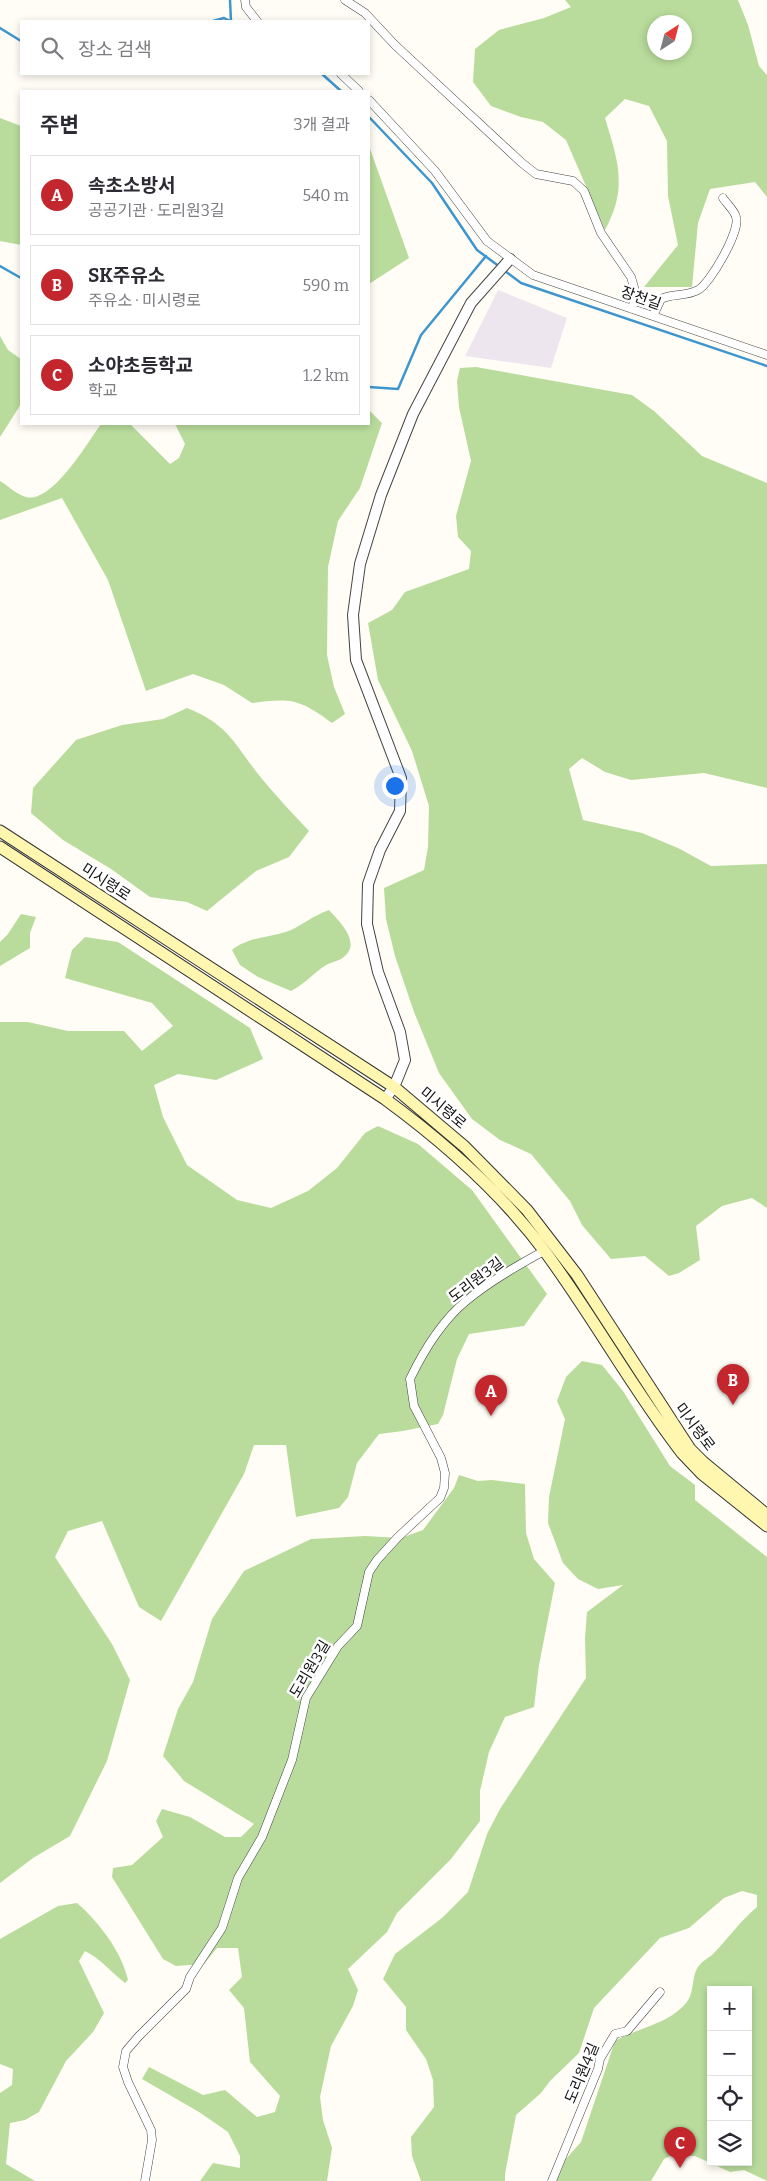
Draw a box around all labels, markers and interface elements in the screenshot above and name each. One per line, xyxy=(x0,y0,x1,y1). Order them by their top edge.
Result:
north arrow xyxy=(647,15,692,60)
search box xyxy=(20,20,370,75)
icon: search xyxy=(38,34,66,62)
text: 장소 검색 xyxy=(78,38,152,61)
text: 주변 xyxy=(40,112,79,138)
text: 3개 결과 xyxy=(294,115,350,134)
text: 속초소방서 xyxy=(88,174,175,197)
text: A xyxy=(51,186,63,205)
text: 540 m xyxy=(302,186,349,205)
text: 공공기관 · 도리원3길 xyxy=(88,201,225,220)
text: SK주유소 xyxy=(88,264,165,287)
text: B xyxy=(52,276,62,295)
text: 590 m xyxy=(303,276,349,295)
street label: 장천길 xyxy=(618,283,664,313)
text: 주유소 · 미시령로 xyxy=(88,291,201,310)
text: 소야초등학교 xyxy=(88,354,193,377)
text: C xyxy=(52,366,62,385)
text: 1.2 km xyxy=(303,366,349,385)
text: 학교 xyxy=(88,381,117,400)
your location xyxy=(382,773,408,799)
street label: 미시령로 xyxy=(78,859,134,905)
street label: 미시령로 xyxy=(416,1083,470,1133)
street label: 도리원3길 xyxy=(445,1254,507,1306)
pin: B xyxy=(717,1364,749,1405)
pin: A xyxy=(475,1375,507,1416)
street label: 미시령로 xyxy=(671,1400,719,1454)
street label: 도리원3길 xyxy=(286,1637,334,1701)
map controls xyxy=(707,1986,752,2166)
button: + xyxy=(707,1986,752,2031)
button: − xyxy=(707,2031,752,2076)
street label: 도리원4길 xyxy=(561,2040,603,2106)
button: locate xyxy=(707,2076,752,2121)
button: layers xyxy=(707,2121,752,2166)
pin: C xyxy=(664,2127,696,2168)

